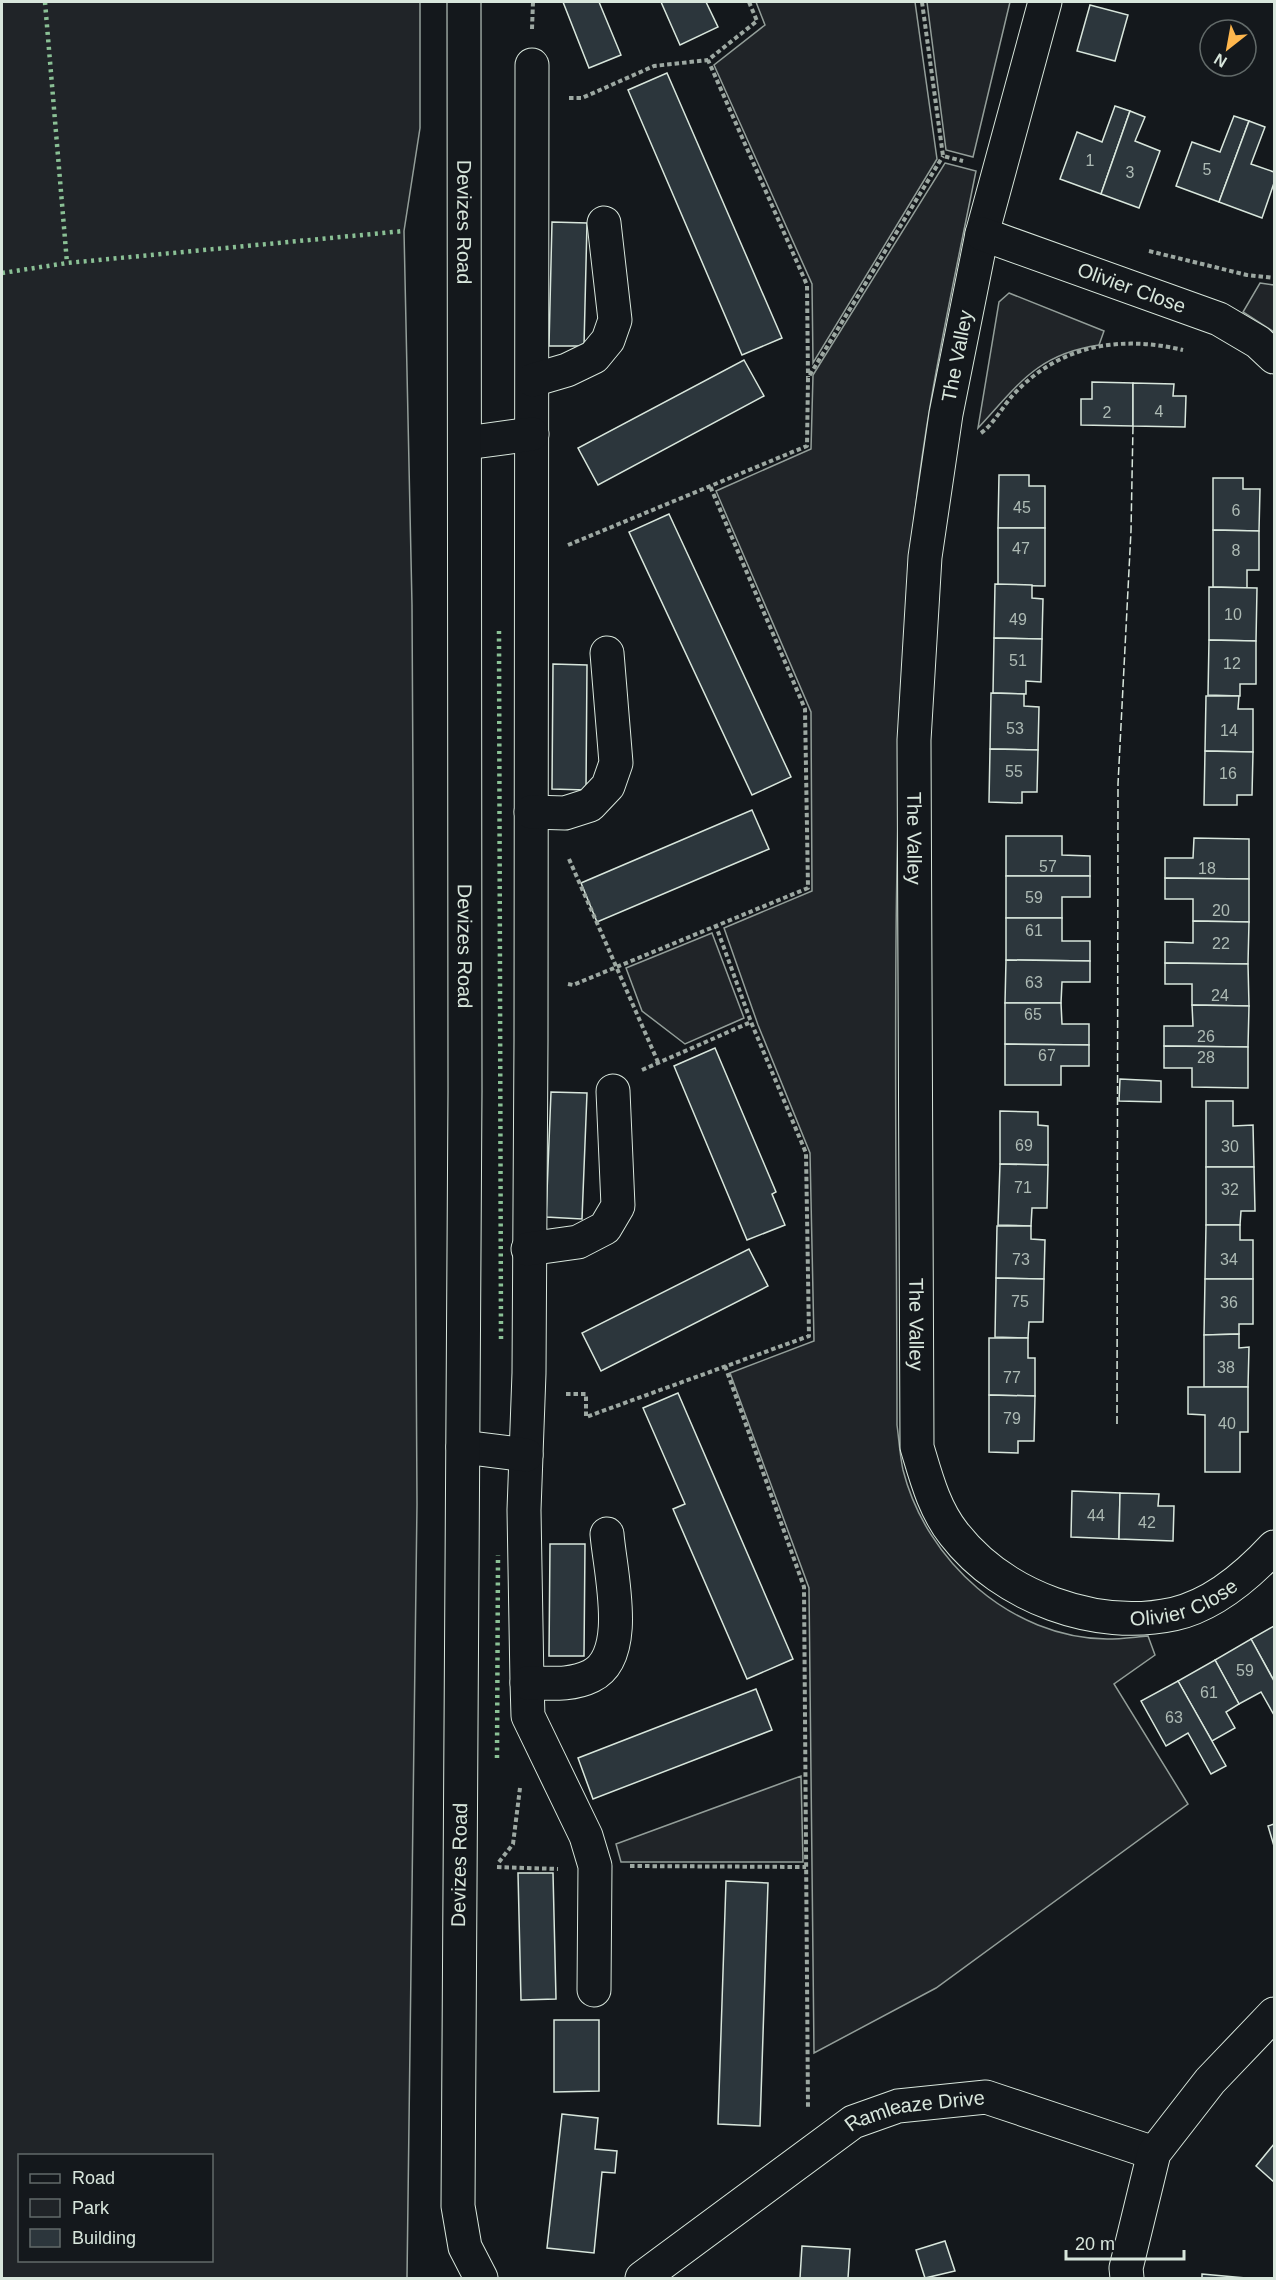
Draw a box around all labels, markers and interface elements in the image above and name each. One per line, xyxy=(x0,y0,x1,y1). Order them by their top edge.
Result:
north arrow xyxy=(1198,18,1258,78)
text: N xyxy=(1211,50,1230,71)
house number: 1 xyxy=(1086,152,1095,169)
street label: Devizes Road xyxy=(453,160,475,284)
house number: 5 xyxy=(1203,161,1212,178)
house number: 3 xyxy=(1126,164,1135,181)
street label: Olivier Close xyxy=(1075,258,1189,317)
street label: The Valley xyxy=(937,308,977,404)
house number: 4 xyxy=(1155,403,1164,420)
house number: 2 xyxy=(1103,404,1112,421)
house number: 45 xyxy=(1013,499,1031,516)
house number: 6 xyxy=(1232,502,1241,519)
house number: 47 xyxy=(1012,540,1030,557)
house number: 8 xyxy=(1232,542,1241,559)
house number: 10 xyxy=(1224,606,1242,623)
house number: 49 xyxy=(1009,611,1027,628)
house number: 51 xyxy=(1009,652,1027,669)
house number: 12 xyxy=(1223,655,1241,672)
house number: 53 xyxy=(1006,720,1024,737)
house number: 14 xyxy=(1220,722,1238,739)
house number: 55 xyxy=(1005,763,1023,780)
house number: 16 xyxy=(1219,765,1237,782)
street label: The Valley xyxy=(903,792,926,885)
house number: 57 xyxy=(1039,858,1057,875)
house number: 18 xyxy=(1198,860,1216,877)
street label: Devizes Road xyxy=(454,884,476,1008)
house number: 59 xyxy=(1025,889,1043,906)
house number: 20 xyxy=(1212,902,1230,919)
house number: 61 xyxy=(1025,922,1043,939)
house number: 22 xyxy=(1212,935,1230,952)
house number: 63 xyxy=(1025,974,1043,991)
house number: 24 xyxy=(1211,987,1229,1004)
house number: 65 xyxy=(1024,1006,1042,1023)
house number: 26 xyxy=(1197,1028,1215,1045)
house number: 67 xyxy=(1038,1047,1056,1064)
house number: 28 xyxy=(1197,1049,1215,1066)
house number: 69 xyxy=(1015,1137,1033,1154)
house number: 30 xyxy=(1221,1138,1239,1155)
house number: 71 xyxy=(1014,1179,1032,1196)
house number: 32 xyxy=(1221,1181,1239,1198)
house number: 73 xyxy=(1012,1251,1030,1268)
house number: 34 xyxy=(1220,1251,1238,1268)
street label: The Valley xyxy=(905,1278,928,1371)
house number: 75 xyxy=(1011,1293,1029,1310)
house number: 36 xyxy=(1220,1294,1238,1311)
house number: 38 xyxy=(1217,1359,1235,1376)
house number: 77 xyxy=(1003,1369,1021,1386)
house number: 79 xyxy=(1003,1410,1021,1427)
house number: 40 xyxy=(1218,1415,1236,1432)
house number: 44 xyxy=(1087,1507,1105,1524)
house number: 42 xyxy=(1138,1514,1156,1531)
street label: Olivier Close xyxy=(1130,1574,1242,1629)
house number: 59 xyxy=(1236,1662,1254,1679)
house number: 61 xyxy=(1200,1684,1218,1701)
house number: 63 xyxy=(1165,1709,1183,1726)
street label: Devizes Road xyxy=(447,1803,471,1927)
street label: Ramleaze Drive xyxy=(840,2086,986,2135)
legend xyxy=(18,2154,213,2262)
text: Road xyxy=(72,2168,115,2188)
text: Park xyxy=(72,2198,110,2218)
scale bar xyxy=(1066,2223,1184,2261)
text: Building xyxy=(72,2228,136,2248)
text: 20 m xyxy=(1075,2234,1115,2254)

